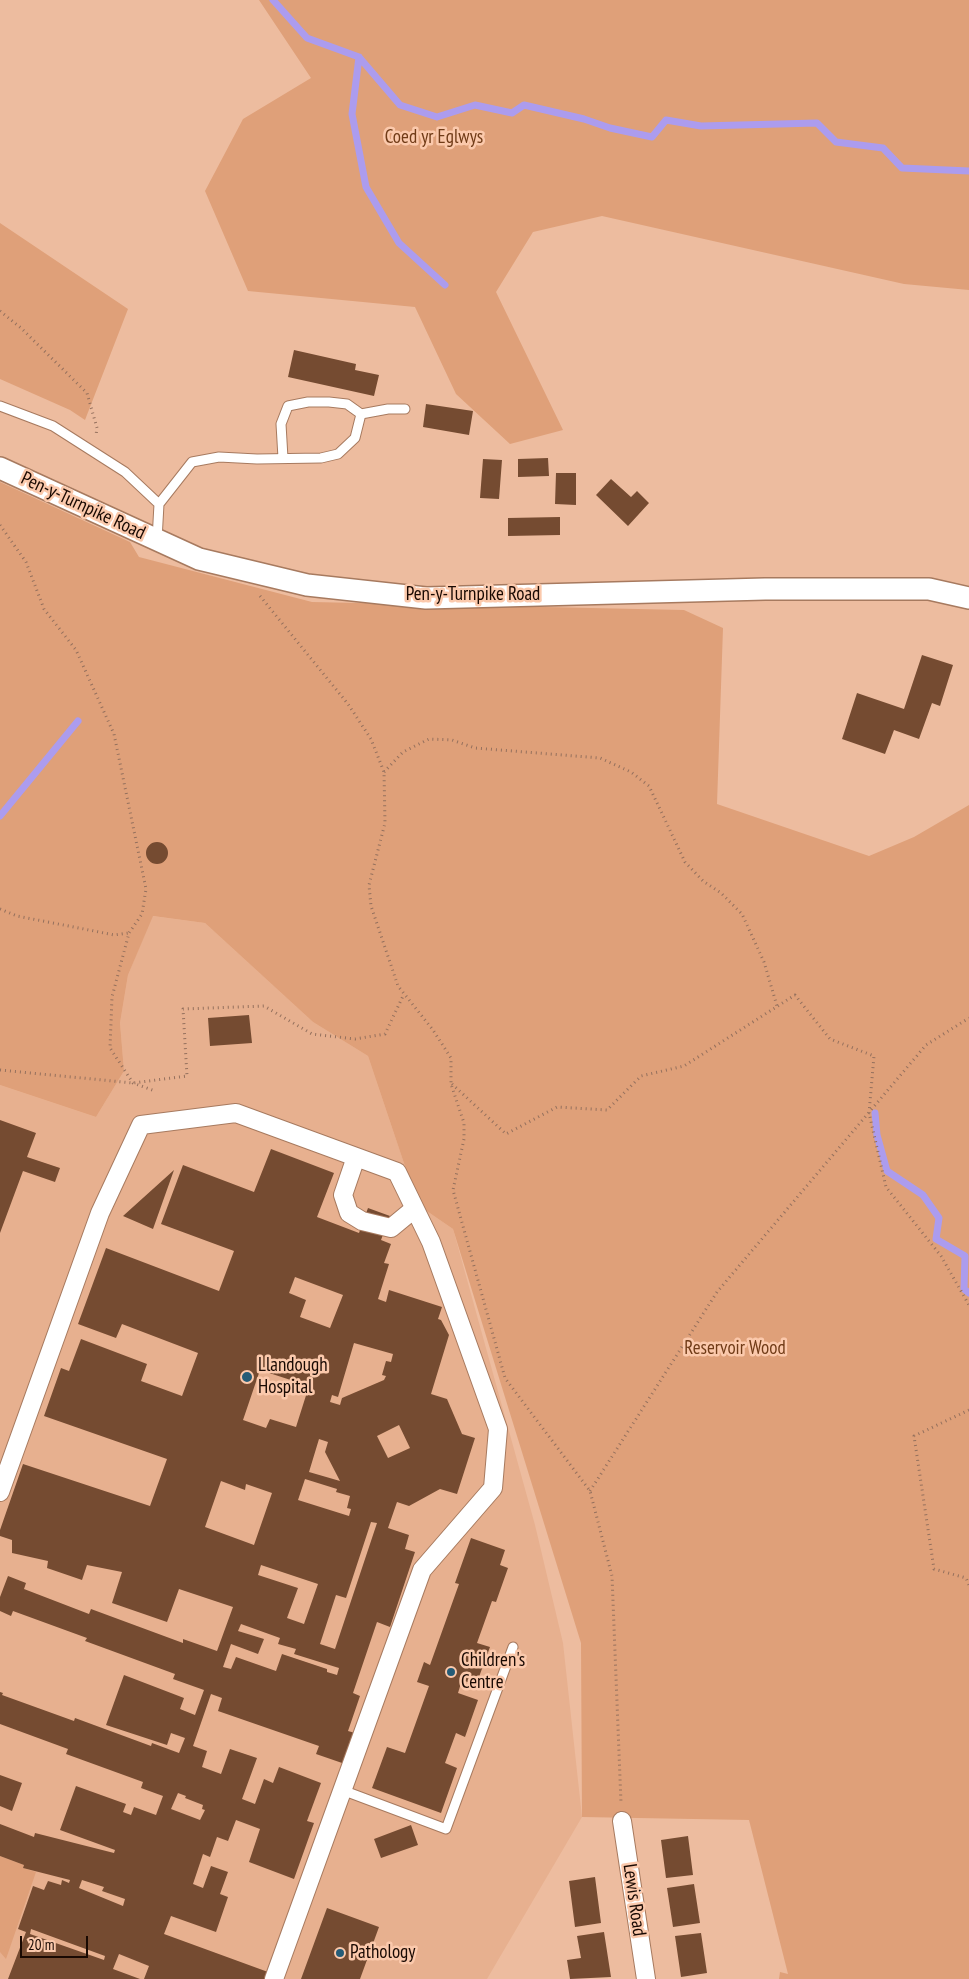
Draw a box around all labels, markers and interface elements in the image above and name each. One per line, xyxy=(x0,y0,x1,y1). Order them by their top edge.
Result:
park label: Coed yr Eglwys xyxy=(385,127,483,149)
street label: Pen-y-Turnpike Road xyxy=(17,467,149,545)
street label: Pen-y-Turnpike Road xyxy=(406,584,540,606)
park label: Reservoir Wood xyxy=(684,1338,786,1360)
place label: Llandough Hospital xyxy=(258,1355,328,1399)
marker: Llandough Hospital xyxy=(240,1370,254,1384)
place label: Children's Centre xyxy=(461,1650,525,1694)
marker: Children's Centre xyxy=(445,1666,457,1678)
street label: Lewis Road xyxy=(618,1862,650,1938)
scale bar xyxy=(22,1926,90,1958)
text: 20 m xyxy=(28,1935,54,1954)
place label: Pathology xyxy=(350,1942,415,1964)
marker: Pathology xyxy=(334,1947,346,1959)

